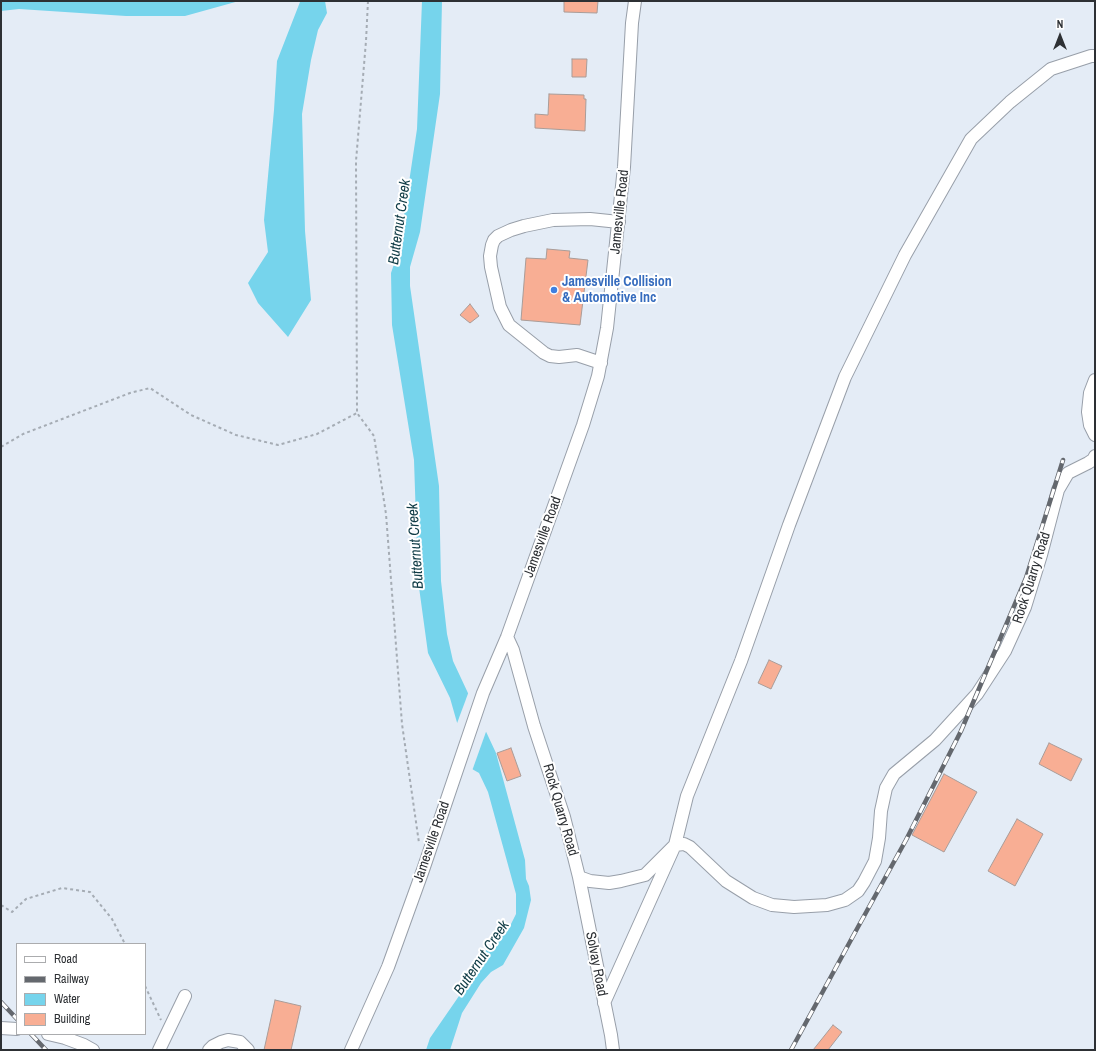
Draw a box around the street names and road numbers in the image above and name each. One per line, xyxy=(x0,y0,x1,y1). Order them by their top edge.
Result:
street label: Jamesville Road xyxy=(607,169,633,255)
street label: Jamesville Road xyxy=(521,494,565,580)
street label: Rock Quarry Road xyxy=(1009,530,1055,626)
street label: Rock Quarry Road xyxy=(539,762,581,858)
street label: Jamesville Road xyxy=(410,799,454,885)
street label: Solvay Road xyxy=(582,930,610,998)

